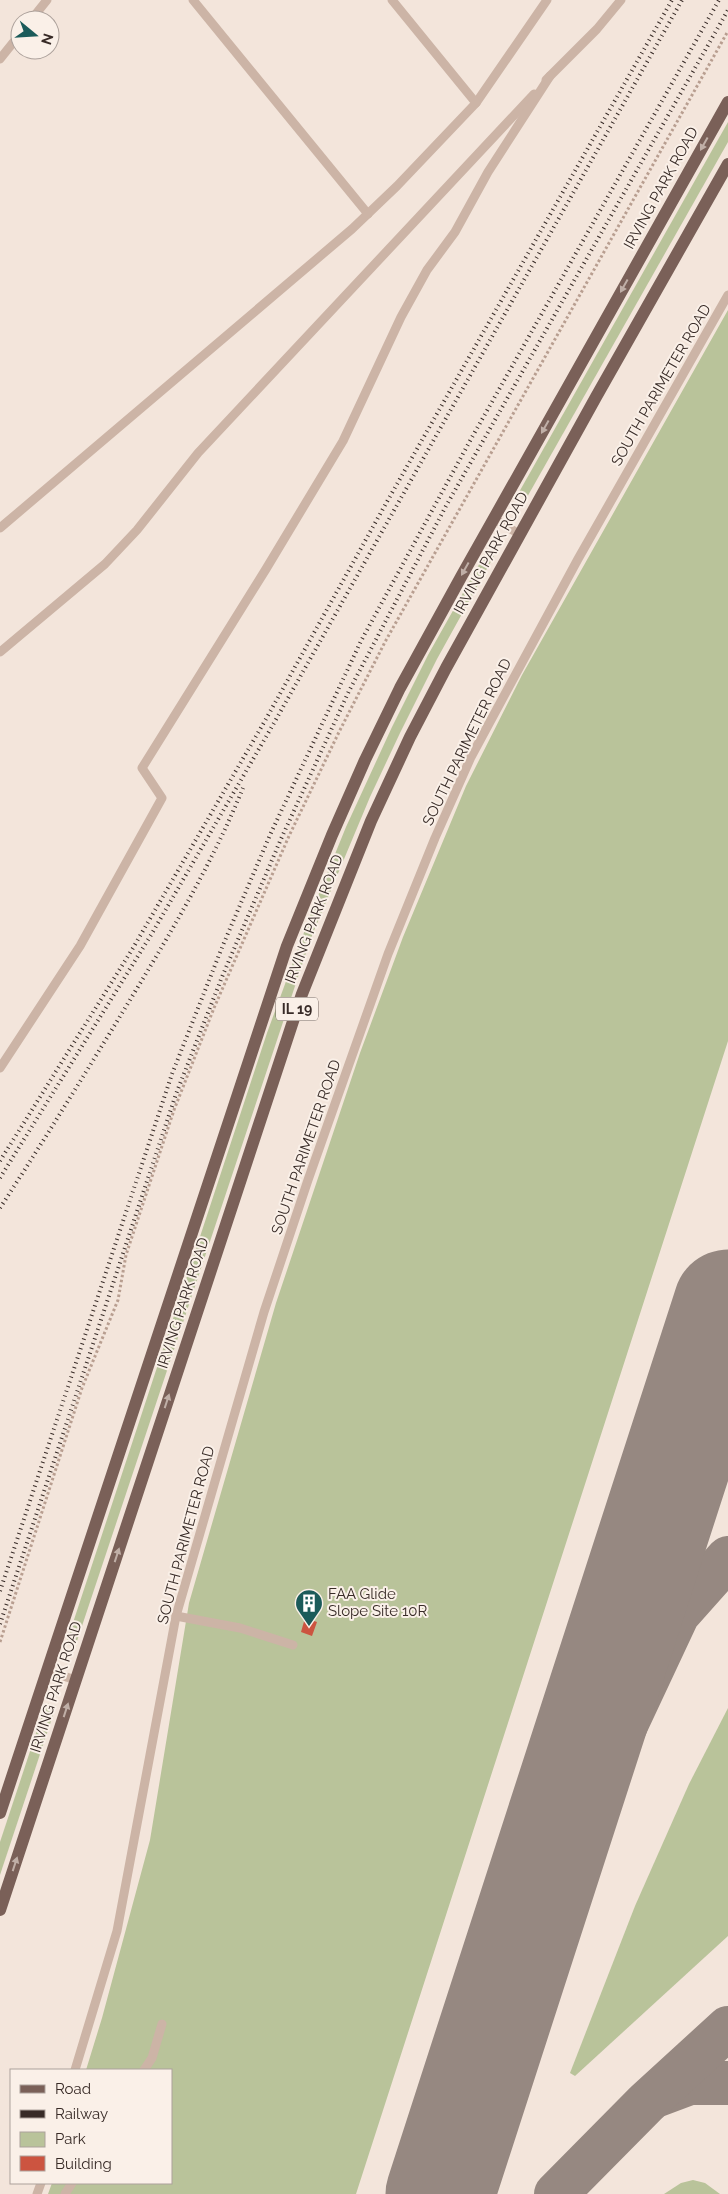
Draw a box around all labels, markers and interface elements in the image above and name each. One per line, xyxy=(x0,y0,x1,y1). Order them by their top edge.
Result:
north arrow xyxy=(10,10,60,60)
text: N xyxy=(38,31,57,47)
street label: IRVING PARK ROAD xyxy=(620,124,702,252)
one-way arrow xyxy=(700,137,708,151)
one-way arrow xyxy=(620,279,629,292)
street label: SOUTH PARIMETER ROAD xyxy=(607,301,715,469)
one-way arrow xyxy=(540,421,549,434)
street label: IRVING PARK ROAD xyxy=(450,489,532,617)
one-way arrow xyxy=(461,561,469,576)
street label: SOUTH PARIMETER ROAD xyxy=(419,655,515,829)
street label: IRVING PARK ROAD xyxy=(281,852,347,986)
road number: IL 19 xyxy=(276,998,318,1021)
street label: SOUTH PARIMETER ROAD xyxy=(268,1057,345,1237)
street label: IRVING PARK ROAD xyxy=(153,1235,213,1371)
one-way arrow xyxy=(164,1393,172,1408)
street label: SOUTH PARIMETER ROAD xyxy=(154,1444,219,1626)
one-way arrow xyxy=(113,1548,121,1563)
place label: FAA Glide Slope Site 10R xyxy=(328,1585,427,1620)
building icon: FAA Glide Slope Site 10R xyxy=(294,1588,324,1627)
street label: IRVING PARK ROAD xyxy=(26,1619,86,1755)
one-way arrow xyxy=(63,1702,70,1717)
one-way arrow xyxy=(11,1856,19,1871)
legend xyxy=(10,2069,172,2184)
text: Road xyxy=(55,2080,91,2098)
text: Railway xyxy=(55,2105,108,2123)
text: Park xyxy=(55,2130,86,2148)
text: Building xyxy=(55,2155,112,2173)

